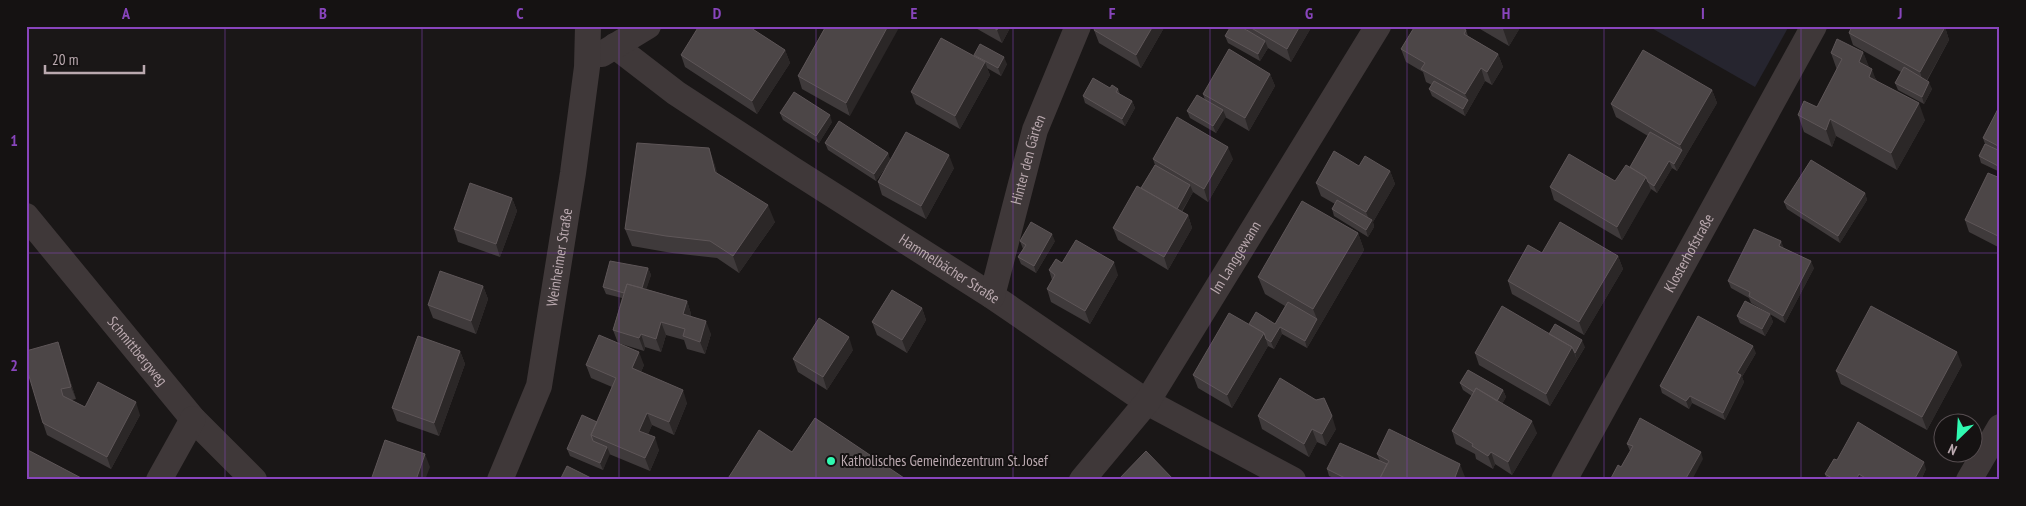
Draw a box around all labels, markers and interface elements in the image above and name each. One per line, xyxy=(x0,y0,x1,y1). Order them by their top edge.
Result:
text: A xyxy=(121,3,131,23)
text: B xyxy=(319,3,327,23)
text: C xyxy=(516,3,524,23)
text: D xyxy=(713,3,722,23)
text: E xyxy=(911,3,918,23)
text: F xyxy=(1109,3,1116,23)
text: G xyxy=(1305,3,1313,23)
text: H xyxy=(1502,3,1510,23)
text: I xyxy=(1701,3,1705,23)
text: J xyxy=(1897,3,1902,23)
scale bar xyxy=(45,42,144,74)
text: 20 m xyxy=(52,50,78,69)
street label: Hinter den Gärten xyxy=(1006,112,1049,207)
text: 1 xyxy=(10,130,18,150)
street label: Weinheimer Straße xyxy=(542,207,576,308)
street label: Klosterhofstraße xyxy=(1659,210,1718,295)
street label: Im Langgewann xyxy=(1206,217,1265,297)
street label: Hammelbächer Straße xyxy=(896,229,1004,307)
street label: Schmittbergweg xyxy=(103,312,172,389)
text: 2 xyxy=(10,355,18,375)
north arrow xyxy=(1934,414,1984,464)
text: N xyxy=(1945,440,1960,460)
place label: Katholisches Gemeindezentrum St. Josef xyxy=(841,451,1049,470)
marker: Katholisches Gemeindezentrum St. Josef xyxy=(825,455,837,467)

